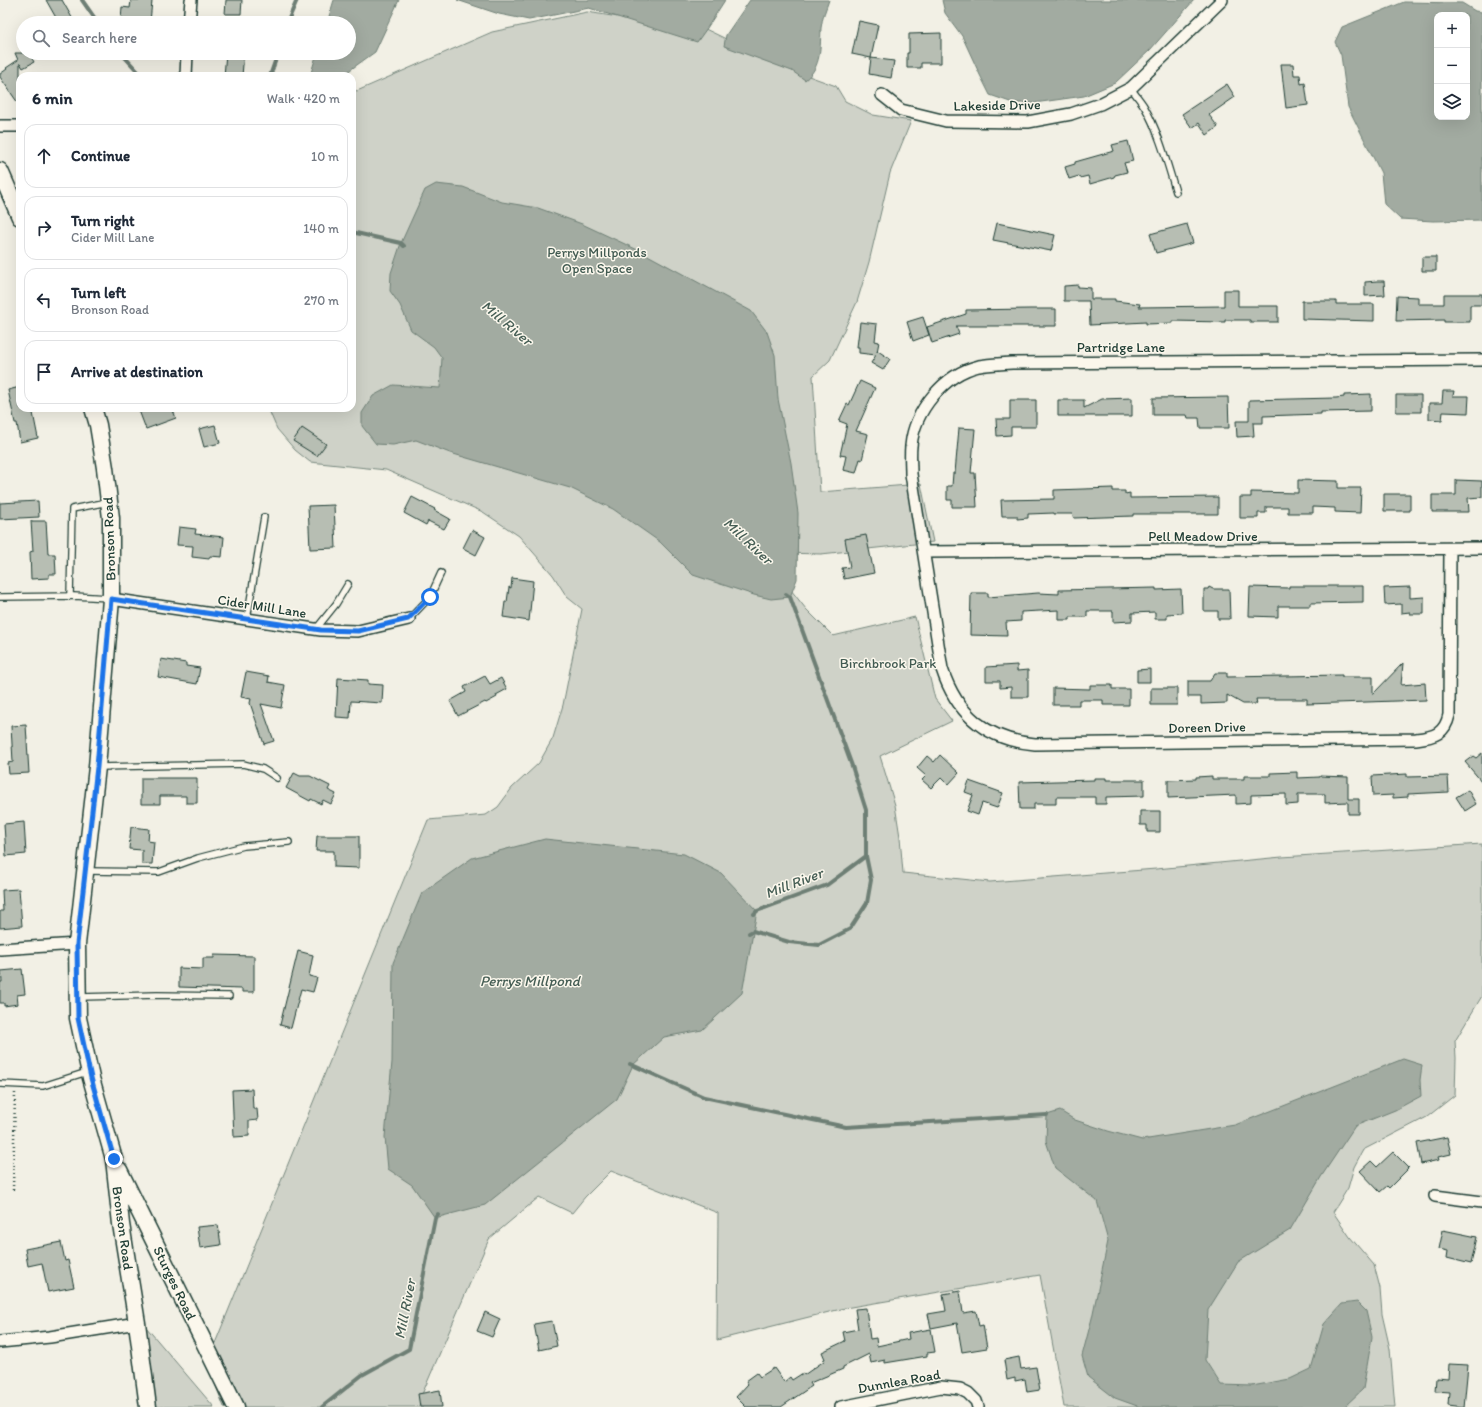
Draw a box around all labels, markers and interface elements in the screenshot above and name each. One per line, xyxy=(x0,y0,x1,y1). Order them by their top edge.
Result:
map controls xyxy=(1434,12,1470,120)
button: + xyxy=(1434,12,1470,48)
search box xyxy=(16,16,356,60)
icon: search xyxy=(30,27,52,49)
text: Search here xyxy=(62,29,137,47)
button: − xyxy=(1434,48,1470,84)
button: layers xyxy=(1434,84,1470,120)
text: 6 min xyxy=(32,88,73,108)
text: Walk · 420 m xyxy=(267,91,340,106)
street label: Lakeside Drive xyxy=(953,96,1041,115)
icon: ahead xyxy=(33,145,55,167)
text: Continue xyxy=(71,147,130,165)
text: 10 m xyxy=(311,149,339,164)
text: Turn right xyxy=(71,212,135,230)
icon: right xyxy=(33,217,55,239)
text: 140 m xyxy=(303,221,339,236)
text: Cider Mill Lane xyxy=(71,230,154,245)
park label: Perrys Millponds Open Space xyxy=(547,244,647,277)
text: Turn left xyxy=(71,284,126,302)
icon: left xyxy=(33,289,55,311)
text: 270 m xyxy=(304,293,339,308)
water label: Mill River xyxy=(478,297,538,351)
text: Bronson Road xyxy=(71,302,149,317)
street label: Partridge Lane xyxy=(1077,339,1166,356)
icon: arrive xyxy=(33,361,55,383)
text: Arrive at destination xyxy=(71,363,203,381)
street label: Bronson Road xyxy=(100,496,119,581)
water label: Mill River xyxy=(720,514,778,570)
street label: Pell Meadow Drive xyxy=(1148,528,1258,545)
route start xyxy=(421,588,439,606)
street label: Cider Mill Lane xyxy=(216,591,308,622)
park label: Birchbrook Park xyxy=(840,655,936,672)
street label: Doreen Drive xyxy=(1168,718,1246,737)
water label: Mill River xyxy=(762,863,827,902)
water label: Perrys Millpond xyxy=(480,972,582,990)
route end xyxy=(105,1150,123,1168)
street label: Bronson Road xyxy=(108,1185,137,1271)
street label: Sturges Road xyxy=(149,1244,200,1323)
water label: Mill River xyxy=(390,1275,420,1341)
street label: Dunnlea Road xyxy=(856,1366,942,1397)

